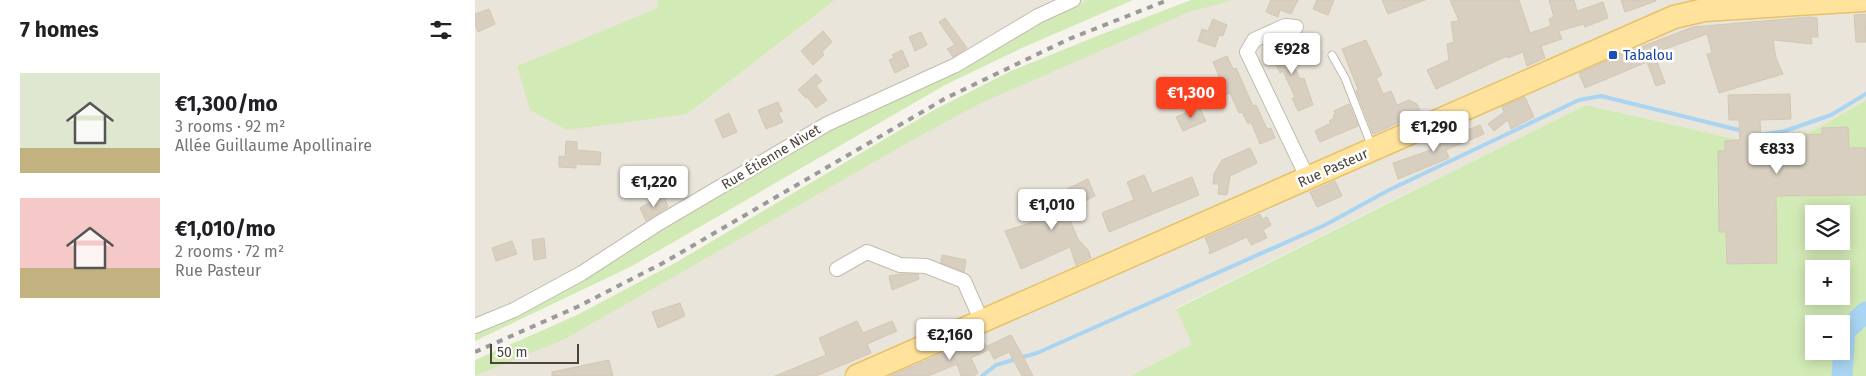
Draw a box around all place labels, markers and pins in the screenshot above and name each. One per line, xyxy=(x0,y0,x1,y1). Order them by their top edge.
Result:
pin: €928 xyxy=(1262,32,1322,75)
place label: Tabalou xyxy=(1623,47,1673,64)
marker: Tabalou xyxy=(1607,49,1619,61)
pin: €1,300 xyxy=(1150,76,1232,119)
pin: €1,290 xyxy=(1393,110,1475,153)
pin: €833 xyxy=(1747,132,1807,175)
pin: €1,220 xyxy=(613,166,695,208)
pin: €1,010 xyxy=(1011,188,1093,231)
pin: €2,160 xyxy=(909,318,991,361)

